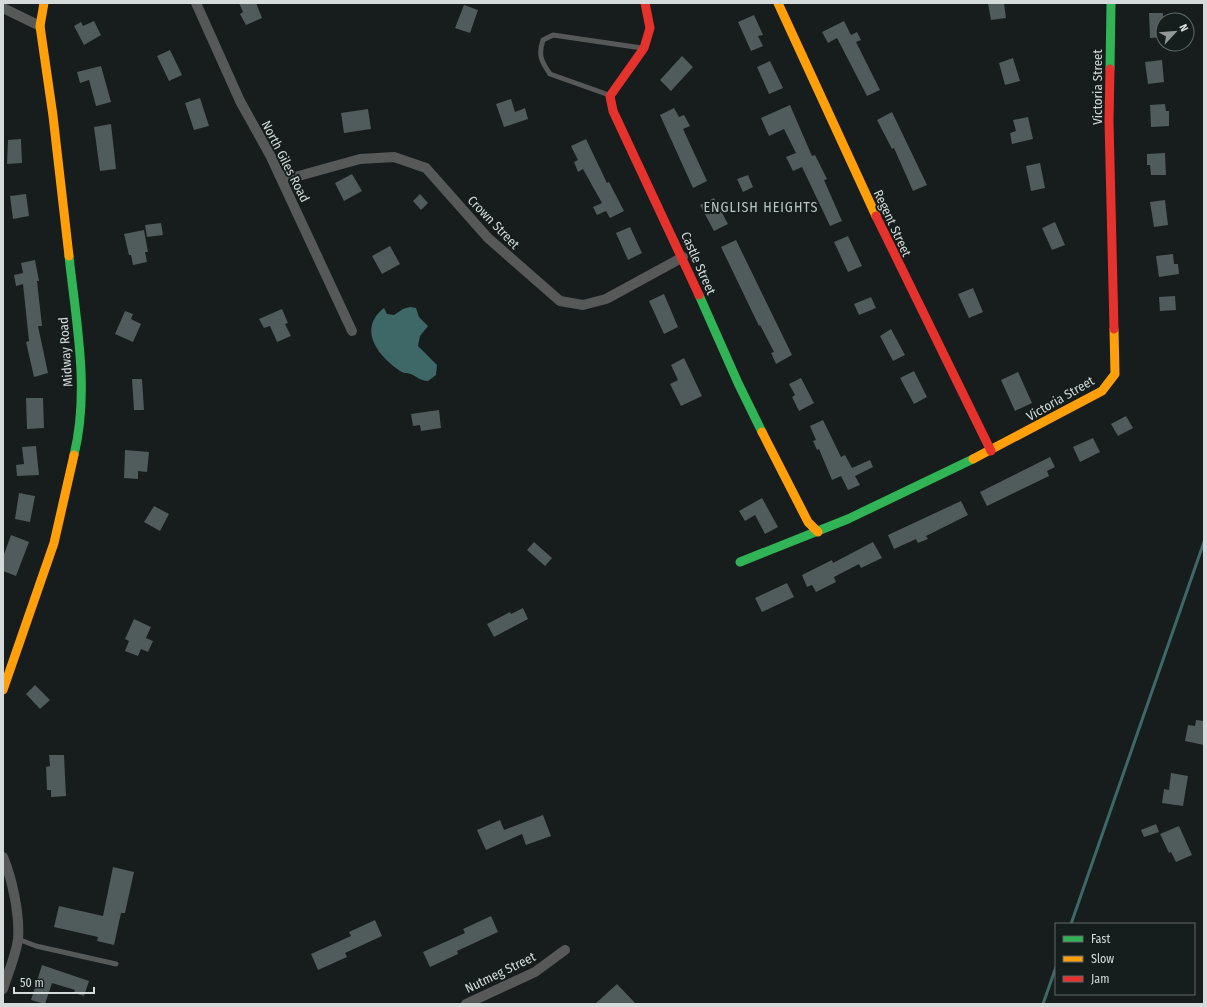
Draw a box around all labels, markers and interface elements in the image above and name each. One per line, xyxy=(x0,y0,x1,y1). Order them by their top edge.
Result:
north arrow xyxy=(1155,12,1195,52)
text: N xyxy=(1176,22,1191,34)
street label: Victoria Street xyxy=(1090,48,1105,125)
street label: North Giles Road xyxy=(259,118,313,205)
street label: Regent Street xyxy=(871,188,915,260)
street label: Crown Street xyxy=(465,193,523,252)
district label: ENGLISH HEIGHTS xyxy=(703,199,819,216)
street label: Castle Street xyxy=(678,229,719,298)
street label: Midway Road xyxy=(56,317,75,387)
street label: Victoria Street xyxy=(1024,373,1097,424)
legend xyxy=(1055,923,1195,995)
text: Fast xyxy=(1091,932,1110,946)
street label: Nutmeg Street xyxy=(463,949,539,996)
text: Slow xyxy=(1091,952,1114,966)
scale bar xyxy=(14,969,94,995)
text: Jam xyxy=(1091,972,1109,986)
text: 50 m xyxy=(20,976,44,990)

